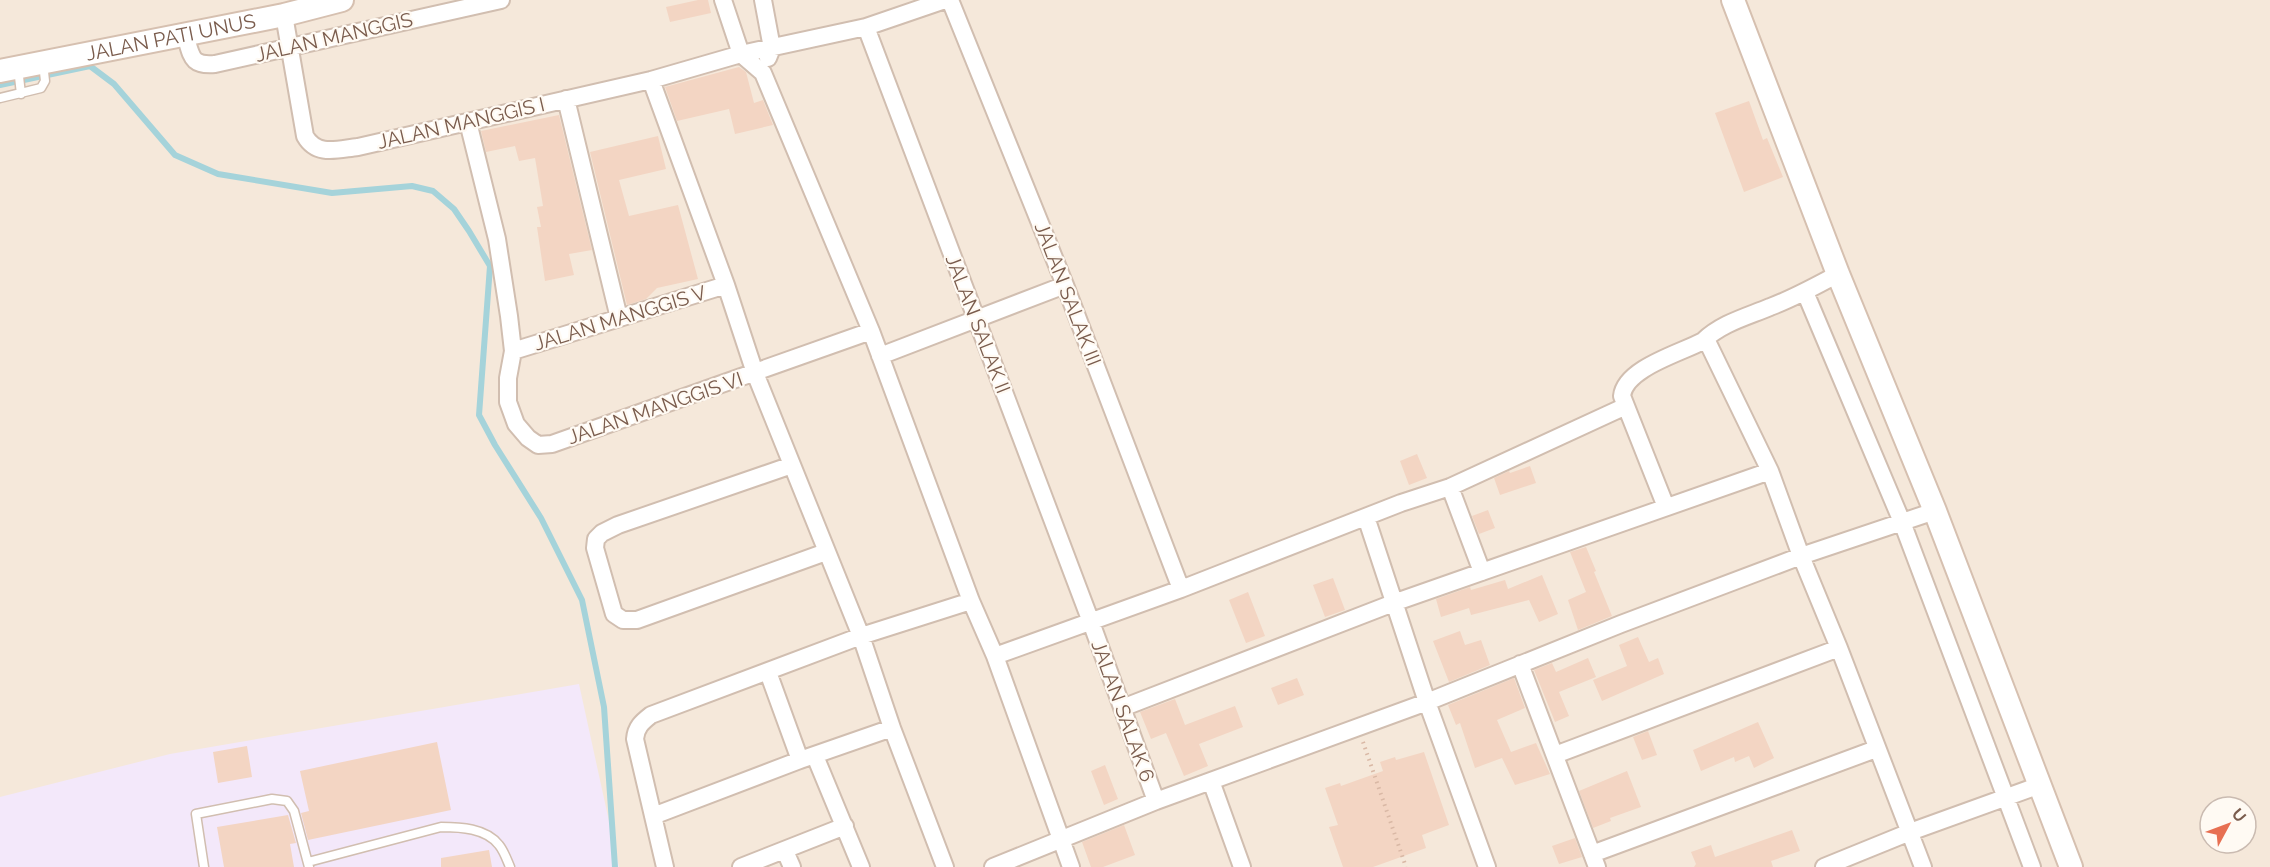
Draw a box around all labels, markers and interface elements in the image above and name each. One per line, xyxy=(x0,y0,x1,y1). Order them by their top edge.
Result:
street label: JALAN MANGGIS xyxy=(253,7,415,67)
street label: JALAN PATI UNUS xyxy=(84,9,258,66)
street label: JALAN MANGGIS I xyxy=(375,92,547,154)
street label: JALAN SALAK III xyxy=(1030,219,1106,369)
street label: JALAN SALAK II xyxy=(941,251,1015,397)
street label: JALAN MANGGIS V xyxy=(531,280,709,356)
street label: JALAN MANGGIS VI xyxy=(564,367,746,449)
street label: JALAN SALAK 6 xyxy=(1086,637,1160,785)
north arrow xyxy=(2198,795,2258,855)
text: U xyxy=(2228,805,2250,826)

